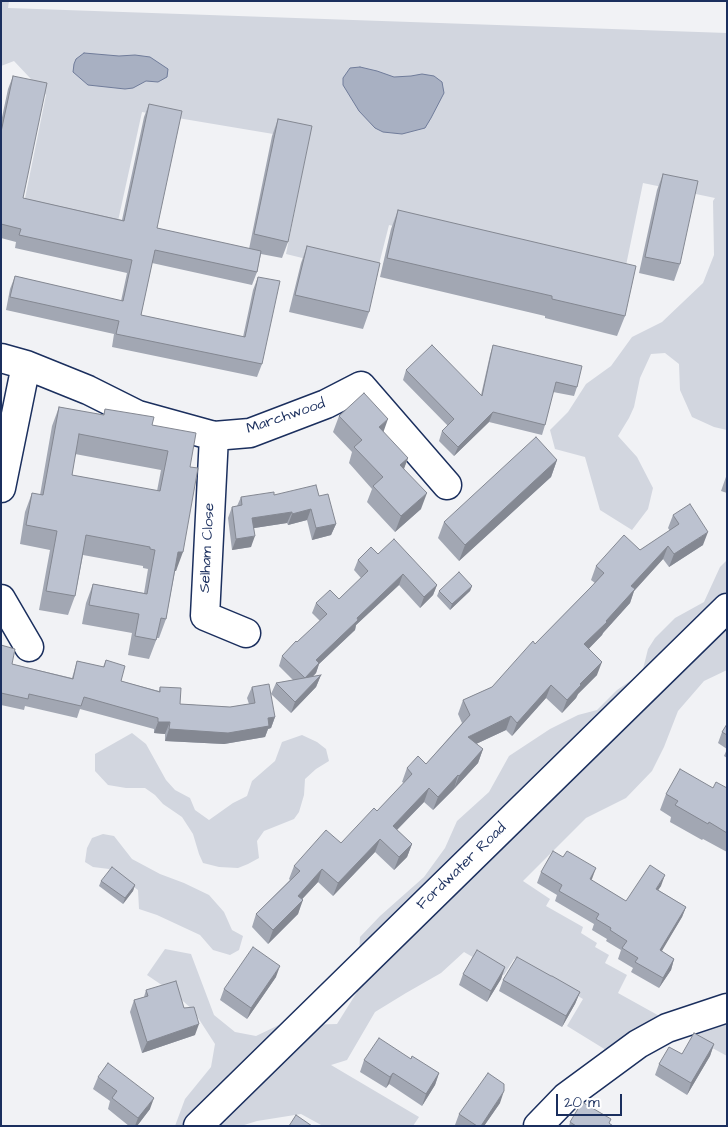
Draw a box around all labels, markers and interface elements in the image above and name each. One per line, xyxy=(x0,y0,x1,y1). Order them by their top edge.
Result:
street label: Marchwood xyxy=(244,395,328,439)
street label: Selham Close xyxy=(197,503,219,593)
street label: Fordwater Road xyxy=(413,820,511,914)
scale bar xyxy=(558,1084,624,1116)
text: 20 m xyxy=(564,1092,600,1113)

